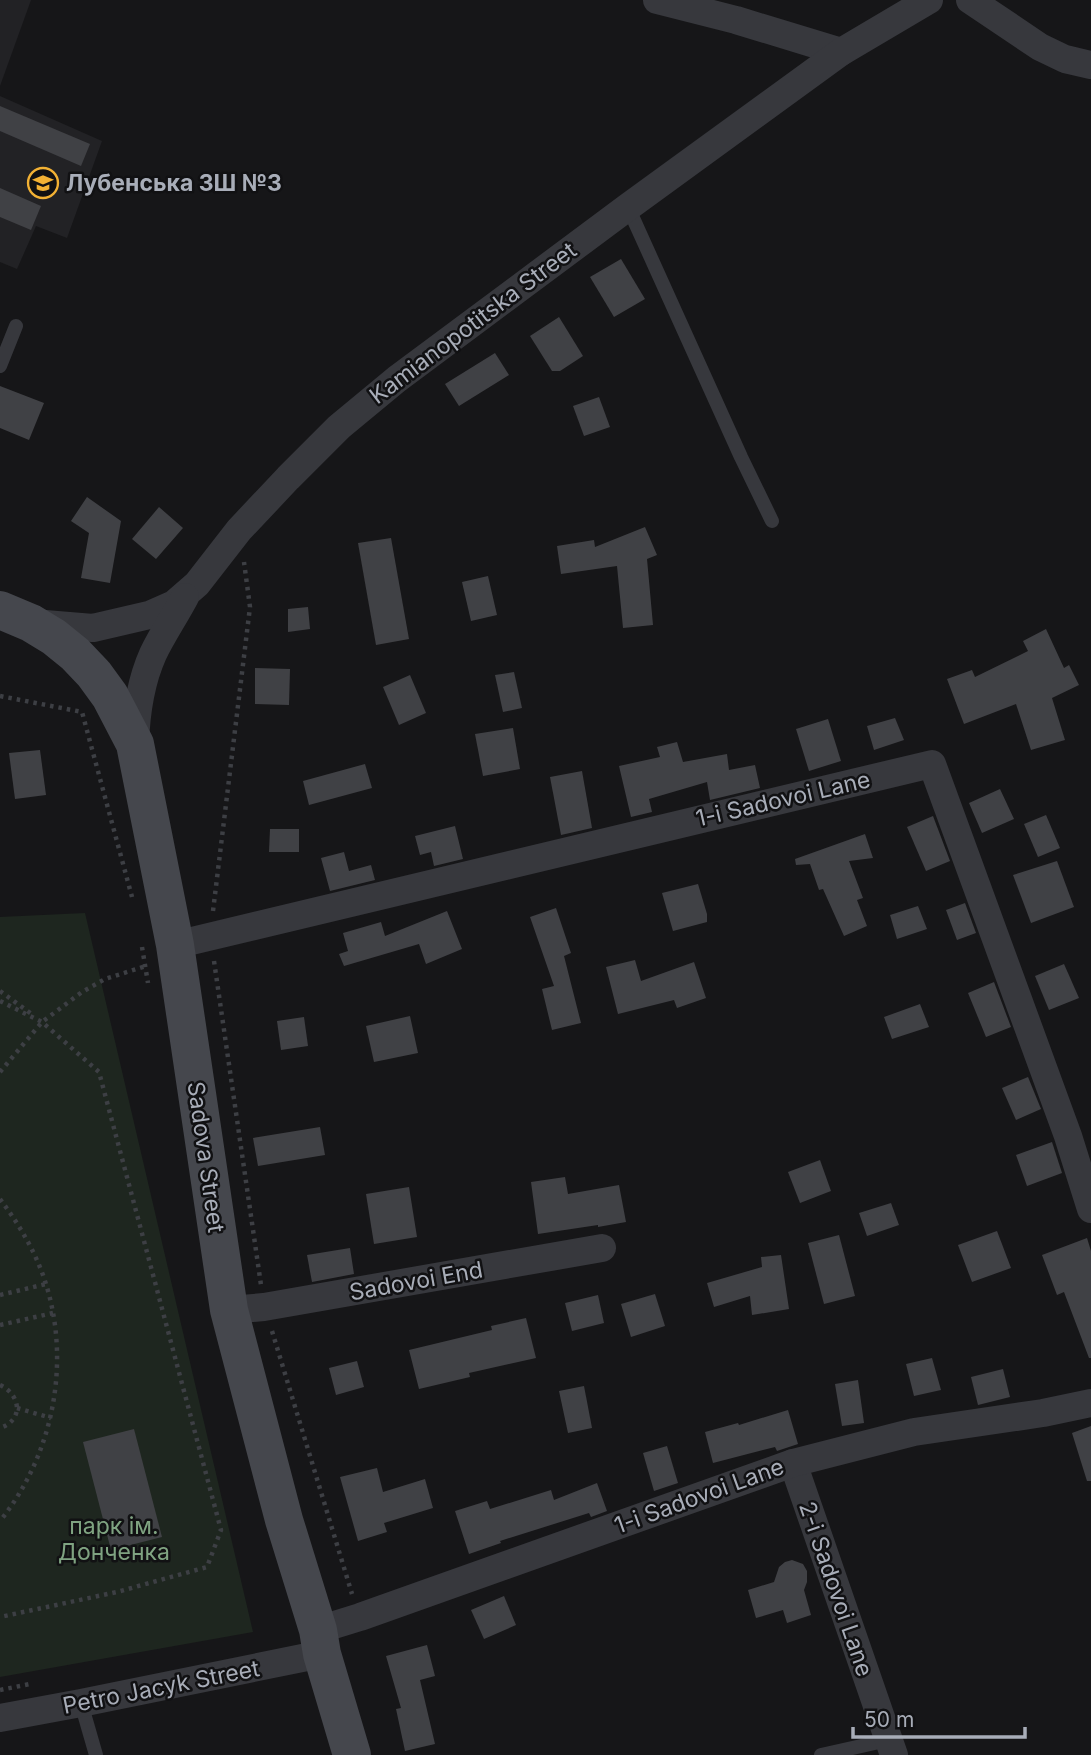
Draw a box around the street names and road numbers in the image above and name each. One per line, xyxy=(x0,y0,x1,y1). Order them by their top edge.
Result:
street label: Kamianopotitska Street xyxy=(364,236,582,410)
street label: 1-i Sadovoi Lane xyxy=(693,765,873,833)
street label: Sadova Street xyxy=(182,1080,231,1235)
street label: Sadovoi End xyxy=(347,1255,485,1307)
street label: 1-i Sadovoi Lane xyxy=(610,1452,788,1540)
street label: 2-i Sadovoi Lane xyxy=(793,1498,879,1680)
street label: Petro Jacyk Street xyxy=(60,1654,262,1720)

